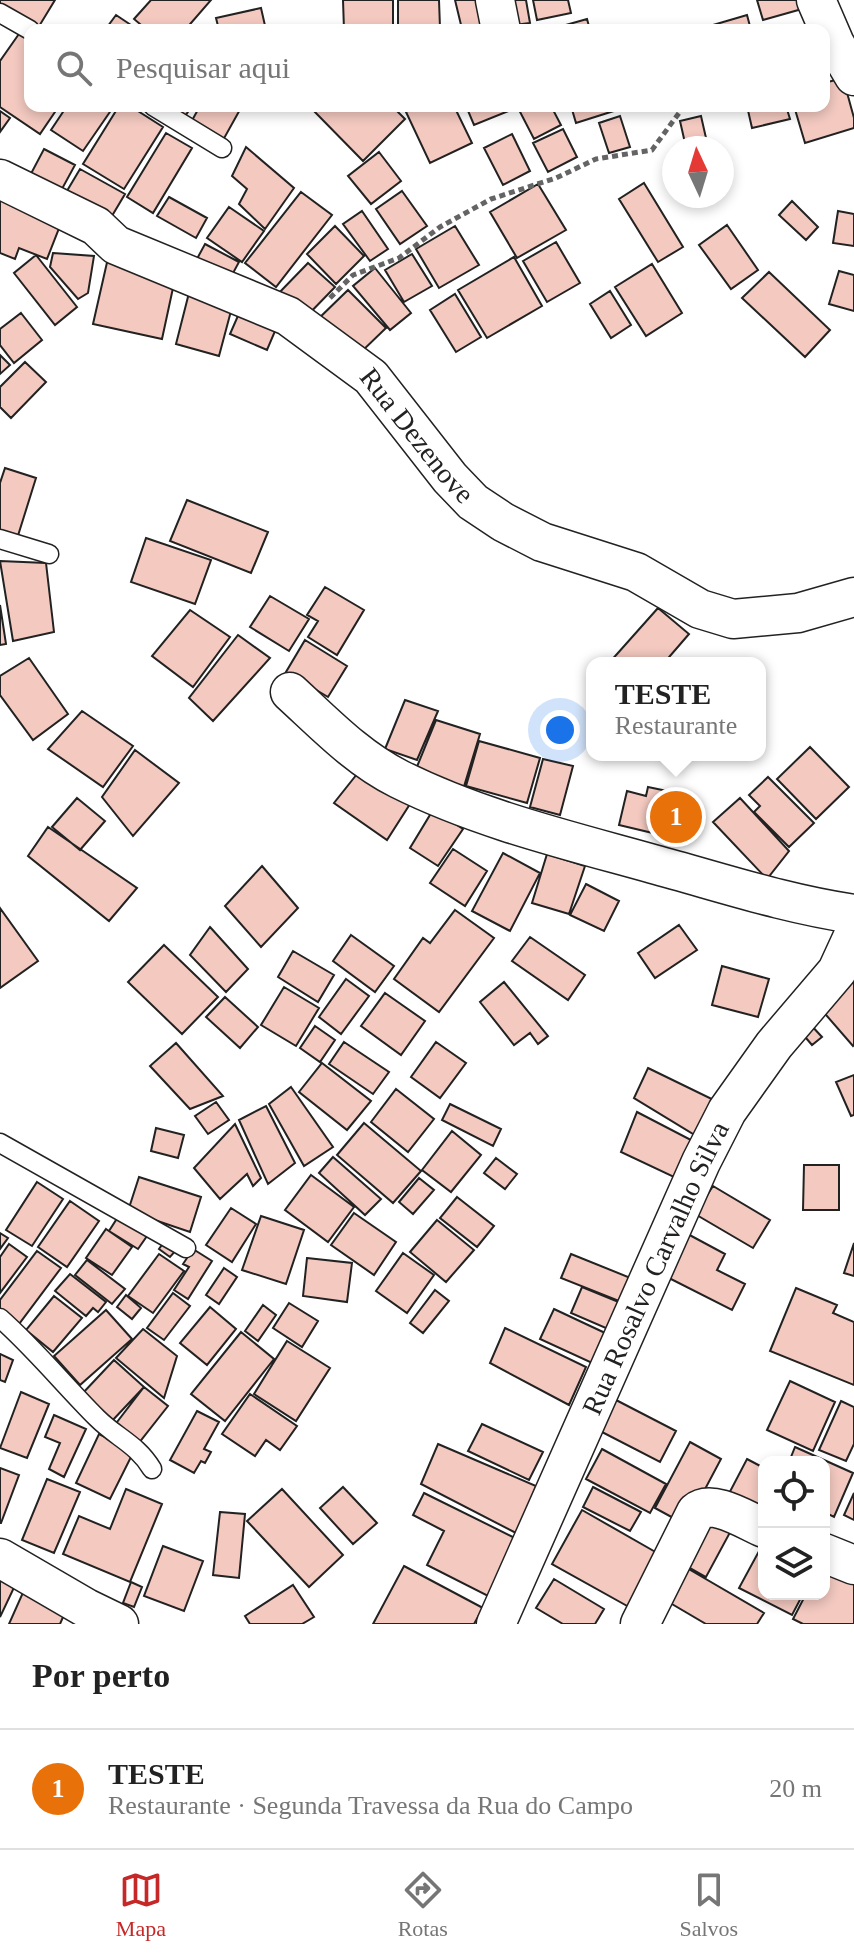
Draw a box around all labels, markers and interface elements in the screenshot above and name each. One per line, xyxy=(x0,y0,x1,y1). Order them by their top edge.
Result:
search box xyxy=(24,24,830,112)
icon: search xyxy=(52,46,96,90)
text: Pesquisar aqui xyxy=(116,51,290,84)
north arrow xyxy=(662,136,734,208)
street label: Rua Dezenove xyxy=(354,361,481,509)
popup xyxy=(586,657,766,761)
text: TESTE xyxy=(615,677,711,710)
your location xyxy=(540,710,580,750)
text: Restaurante xyxy=(615,711,737,740)
pin: 1 xyxy=(650,787,702,847)
street label: Rua Rosalvo Carvalho Silva xyxy=(575,1116,735,1419)
map controls xyxy=(758,1456,830,1600)
button: locate xyxy=(758,1456,830,1528)
button: layers xyxy=(758,1528,830,1600)
text: Por perto xyxy=(32,1657,170,1694)
text: TESTE xyxy=(108,1757,205,1790)
text: 1 xyxy=(52,1774,65,1803)
text: 20 m xyxy=(769,1774,822,1803)
text: Restaurante · Segunda Travessa da Rua do Campo xyxy=(108,1791,633,1820)
tab: Mapa xyxy=(116,1868,166,1942)
tab: Rotas xyxy=(398,1868,448,1942)
tab: Salvos xyxy=(679,1868,738,1942)

